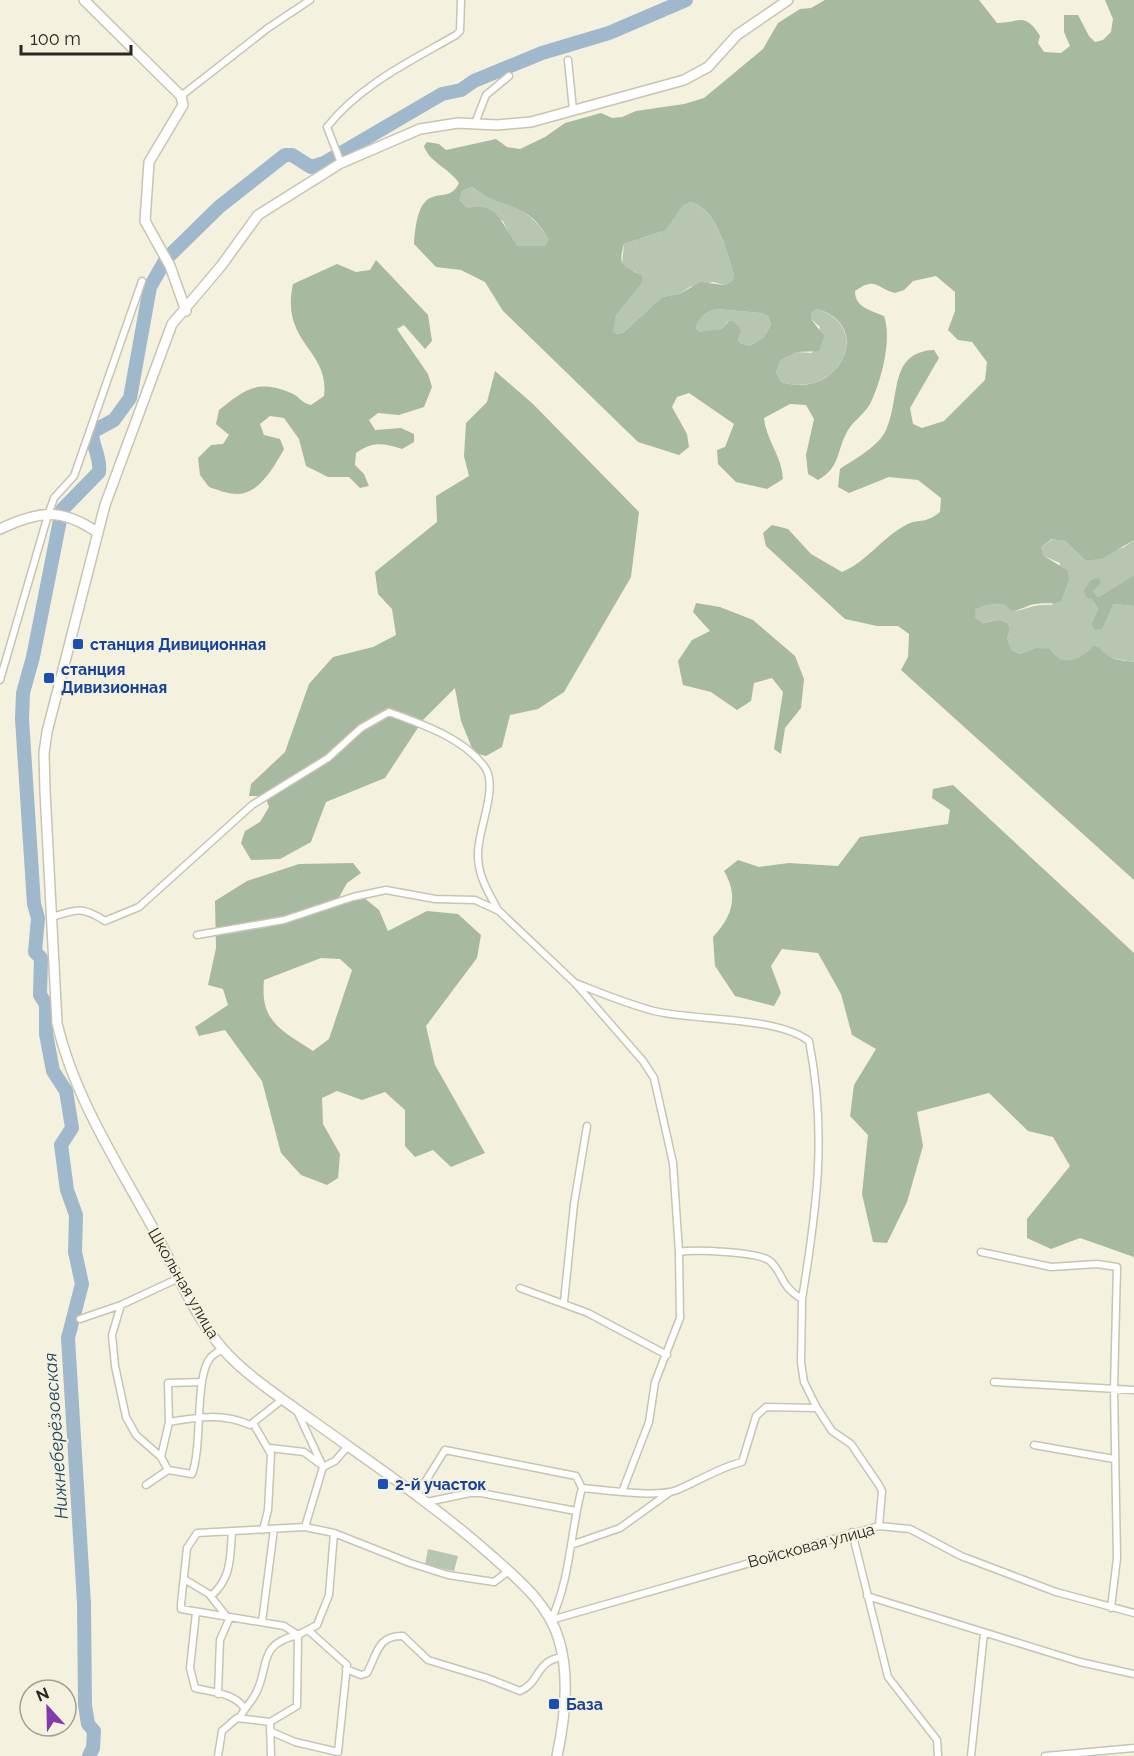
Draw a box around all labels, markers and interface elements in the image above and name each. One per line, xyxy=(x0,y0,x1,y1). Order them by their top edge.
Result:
scale bar xyxy=(21,18,130,56)
text: 100 m xyxy=(30,28,81,49)
place label: станция Дивиционная xyxy=(90,635,266,654)
marker: станция Дивиционная xyxy=(71,637,85,651)
place label: станция Дивизионная xyxy=(61,660,167,697)
marker: станция Дивизионная xyxy=(42,671,56,685)
street label: Школьная улица xyxy=(144,1224,223,1342)
water label: Нижнеберёзовская xyxy=(39,1352,72,1520)
place label: 2-й участок xyxy=(395,1475,487,1494)
marker: 2-й участок xyxy=(376,1477,390,1491)
street label: Войсковая улица xyxy=(746,1519,877,1572)
north arrow xyxy=(18,1678,78,1738)
text: N xyxy=(33,1683,52,1706)
place label: База xyxy=(566,1695,603,1714)
marker: База xyxy=(547,1697,561,1711)

